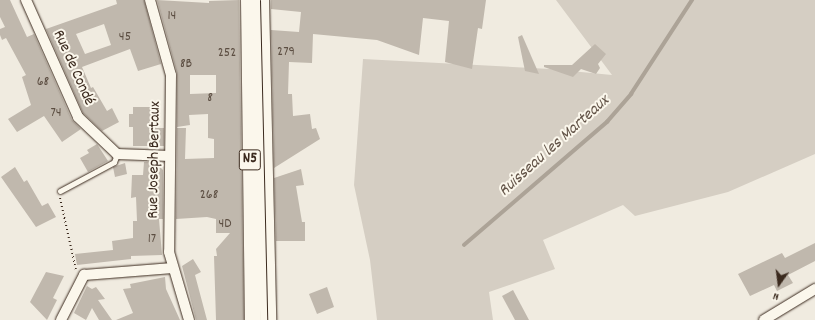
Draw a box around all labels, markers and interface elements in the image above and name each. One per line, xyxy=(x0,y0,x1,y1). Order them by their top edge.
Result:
house number: 14 xyxy=(168,8,176,24)
street label: Rue de Condé xyxy=(48,27,98,109)
house number: 45 xyxy=(119,29,131,45)
house number: 279 xyxy=(277,44,295,60)
house number: 252 xyxy=(218,45,236,61)
house number: 8B xyxy=(180,56,192,72)
house number: 68 xyxy=(37,74,49,90)
house number: 8 xyxy=(207,90,213,106)
water label: Ruisseau les Marteaux xyxy=(495,92,615,202)
street label: Rue Joseph Bertaux xyxy=(144,101,166,219)
house number: 74 xyxy=(50,105,62,121)
road number: N5 xyxy=(238,147,262,173)
house number: 268 xyxy=(200,187,218,203)
house number: 4D xyxy=(218,216,232,232)
house number: 17 xyxy=(148,231,156,247)
north arrow xyxy=(759,264,799,304)
text: N xyxy=(772,287,781,304)

